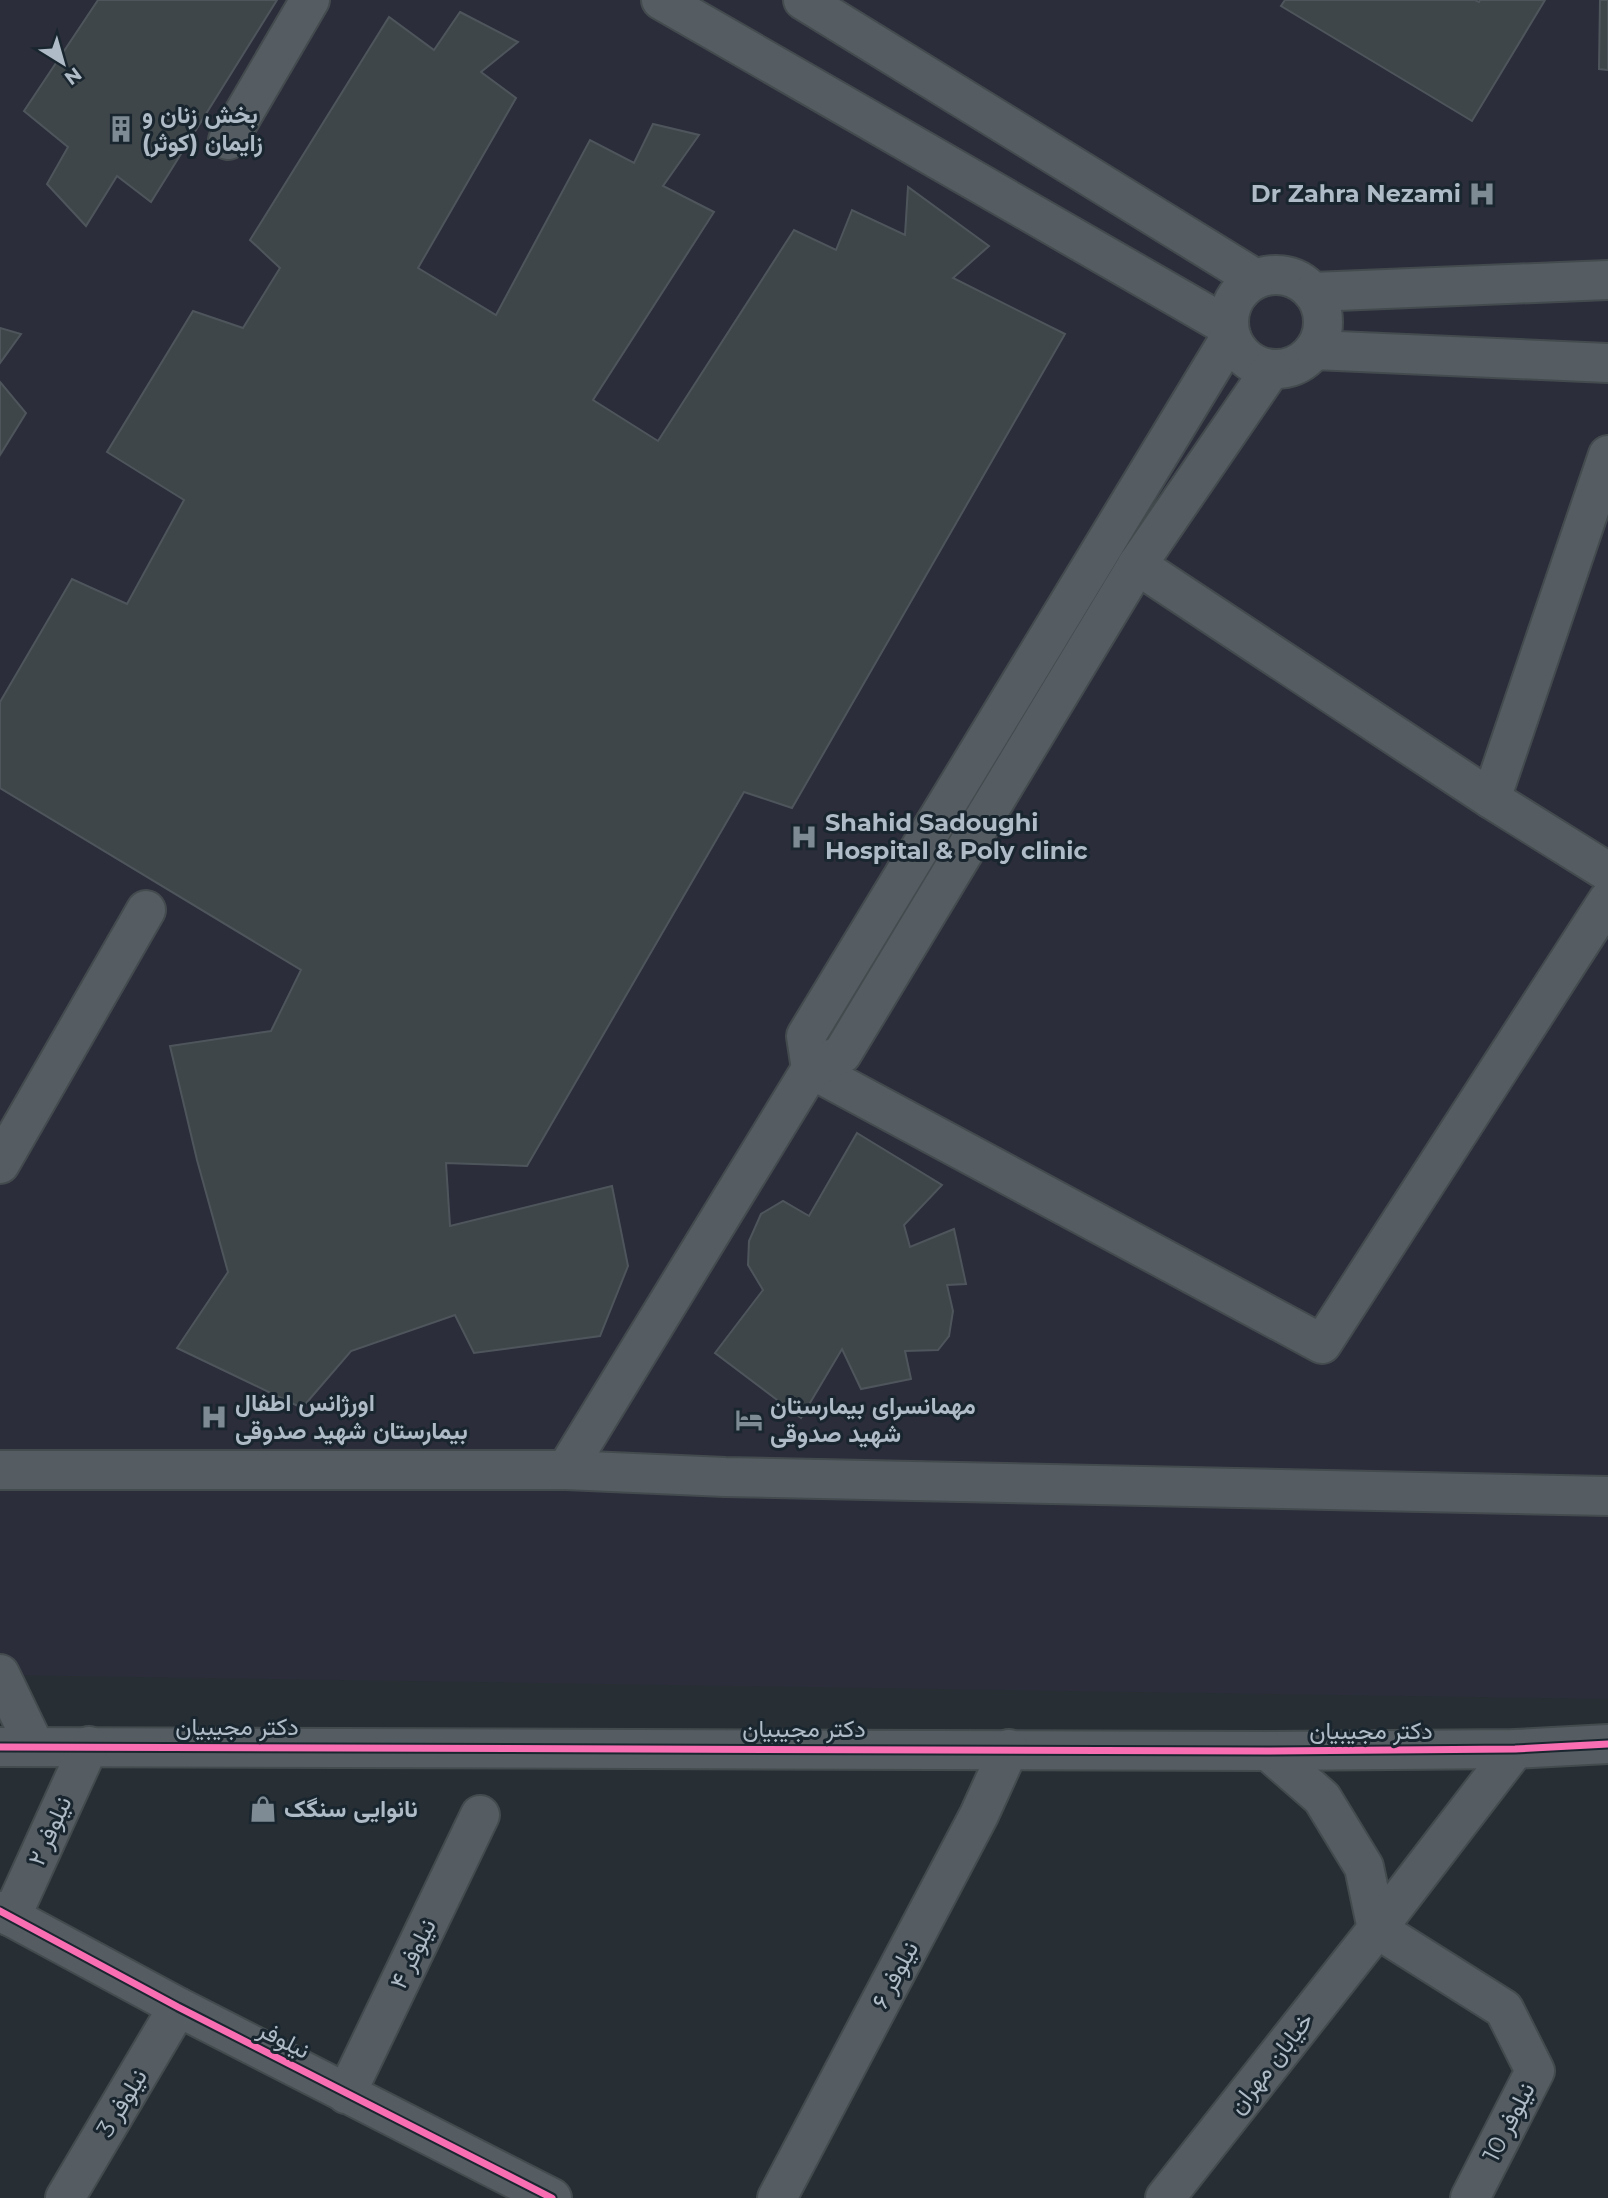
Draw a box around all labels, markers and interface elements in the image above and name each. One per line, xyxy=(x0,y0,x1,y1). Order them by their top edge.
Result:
north arrow xyxy=(28,28,98,98)
text: N xyxy=(60,62,86,90)
place label: بخش زنان و زایمان (کوثر) xyxy=(142,100,263,158)
building icon: بخش زنان و زایمان (کوثر) xyxy=(106,114,136,144)
place label: Dr Zahra Nezami xyxy=(1251,179,1461,208)
hospital icon: Dr Zahra Nezami xyxy=(1467,179,1497,209)
place label: Shahid Sadoughi Hospital & Poly clinic xyxy=(825,808,1088,865)
hospital icon: Shahid Sadoughi Hospital & Poly clinic xyxy=(789,822,819,852)
place label: اورژانس اطفال بیمارستان شهید صدوقی xyxy=(235,1388,468,1446)
place label: مهمانسرای بیمارستان شهید صدوقی xyxy=(770,1391,976,1449)
hospital icon: اورژانس اطفال بیمارستان شهید صدوقی xyxy=(199,1402,229,1432)
hotel icon: مهمانسرای بیمارستان شهید صدوقی xyxy=(734,1405,764,1435)
street label: دکتر مجیبیان xyxy=(175,1712,299,1742)
street label: دکتر مجیبیان xyxy=(742,1714,866,1744)
street label: دکتر مجیبیان xyxy=(1309,1716,1433,1746)
street label: نیلوفر ۲ xyxy=(21,1792,79,1870)
shop icon: نانوایی سنگک xyxy=(248,1794,278,1824)
place label: نانوایی سنگک xyxy=(284,1794,418,1824)
street label: نیلوفر ۴ xyxy=(383,1914,443,1994)
street label: نیلوفر ۶ xyxy=(865,1936,925,2014)
street label: خیابان مهران xyxy=(1222,2006,1320,2120)
street label: نیلوفر xyxy=(252,2014,315,2066)
street label: نیلوفر 3 xyxy=(90,2064,154,2142)
street label: نیلوفر 10 xyxy=(1476,2077,1542,2167)

